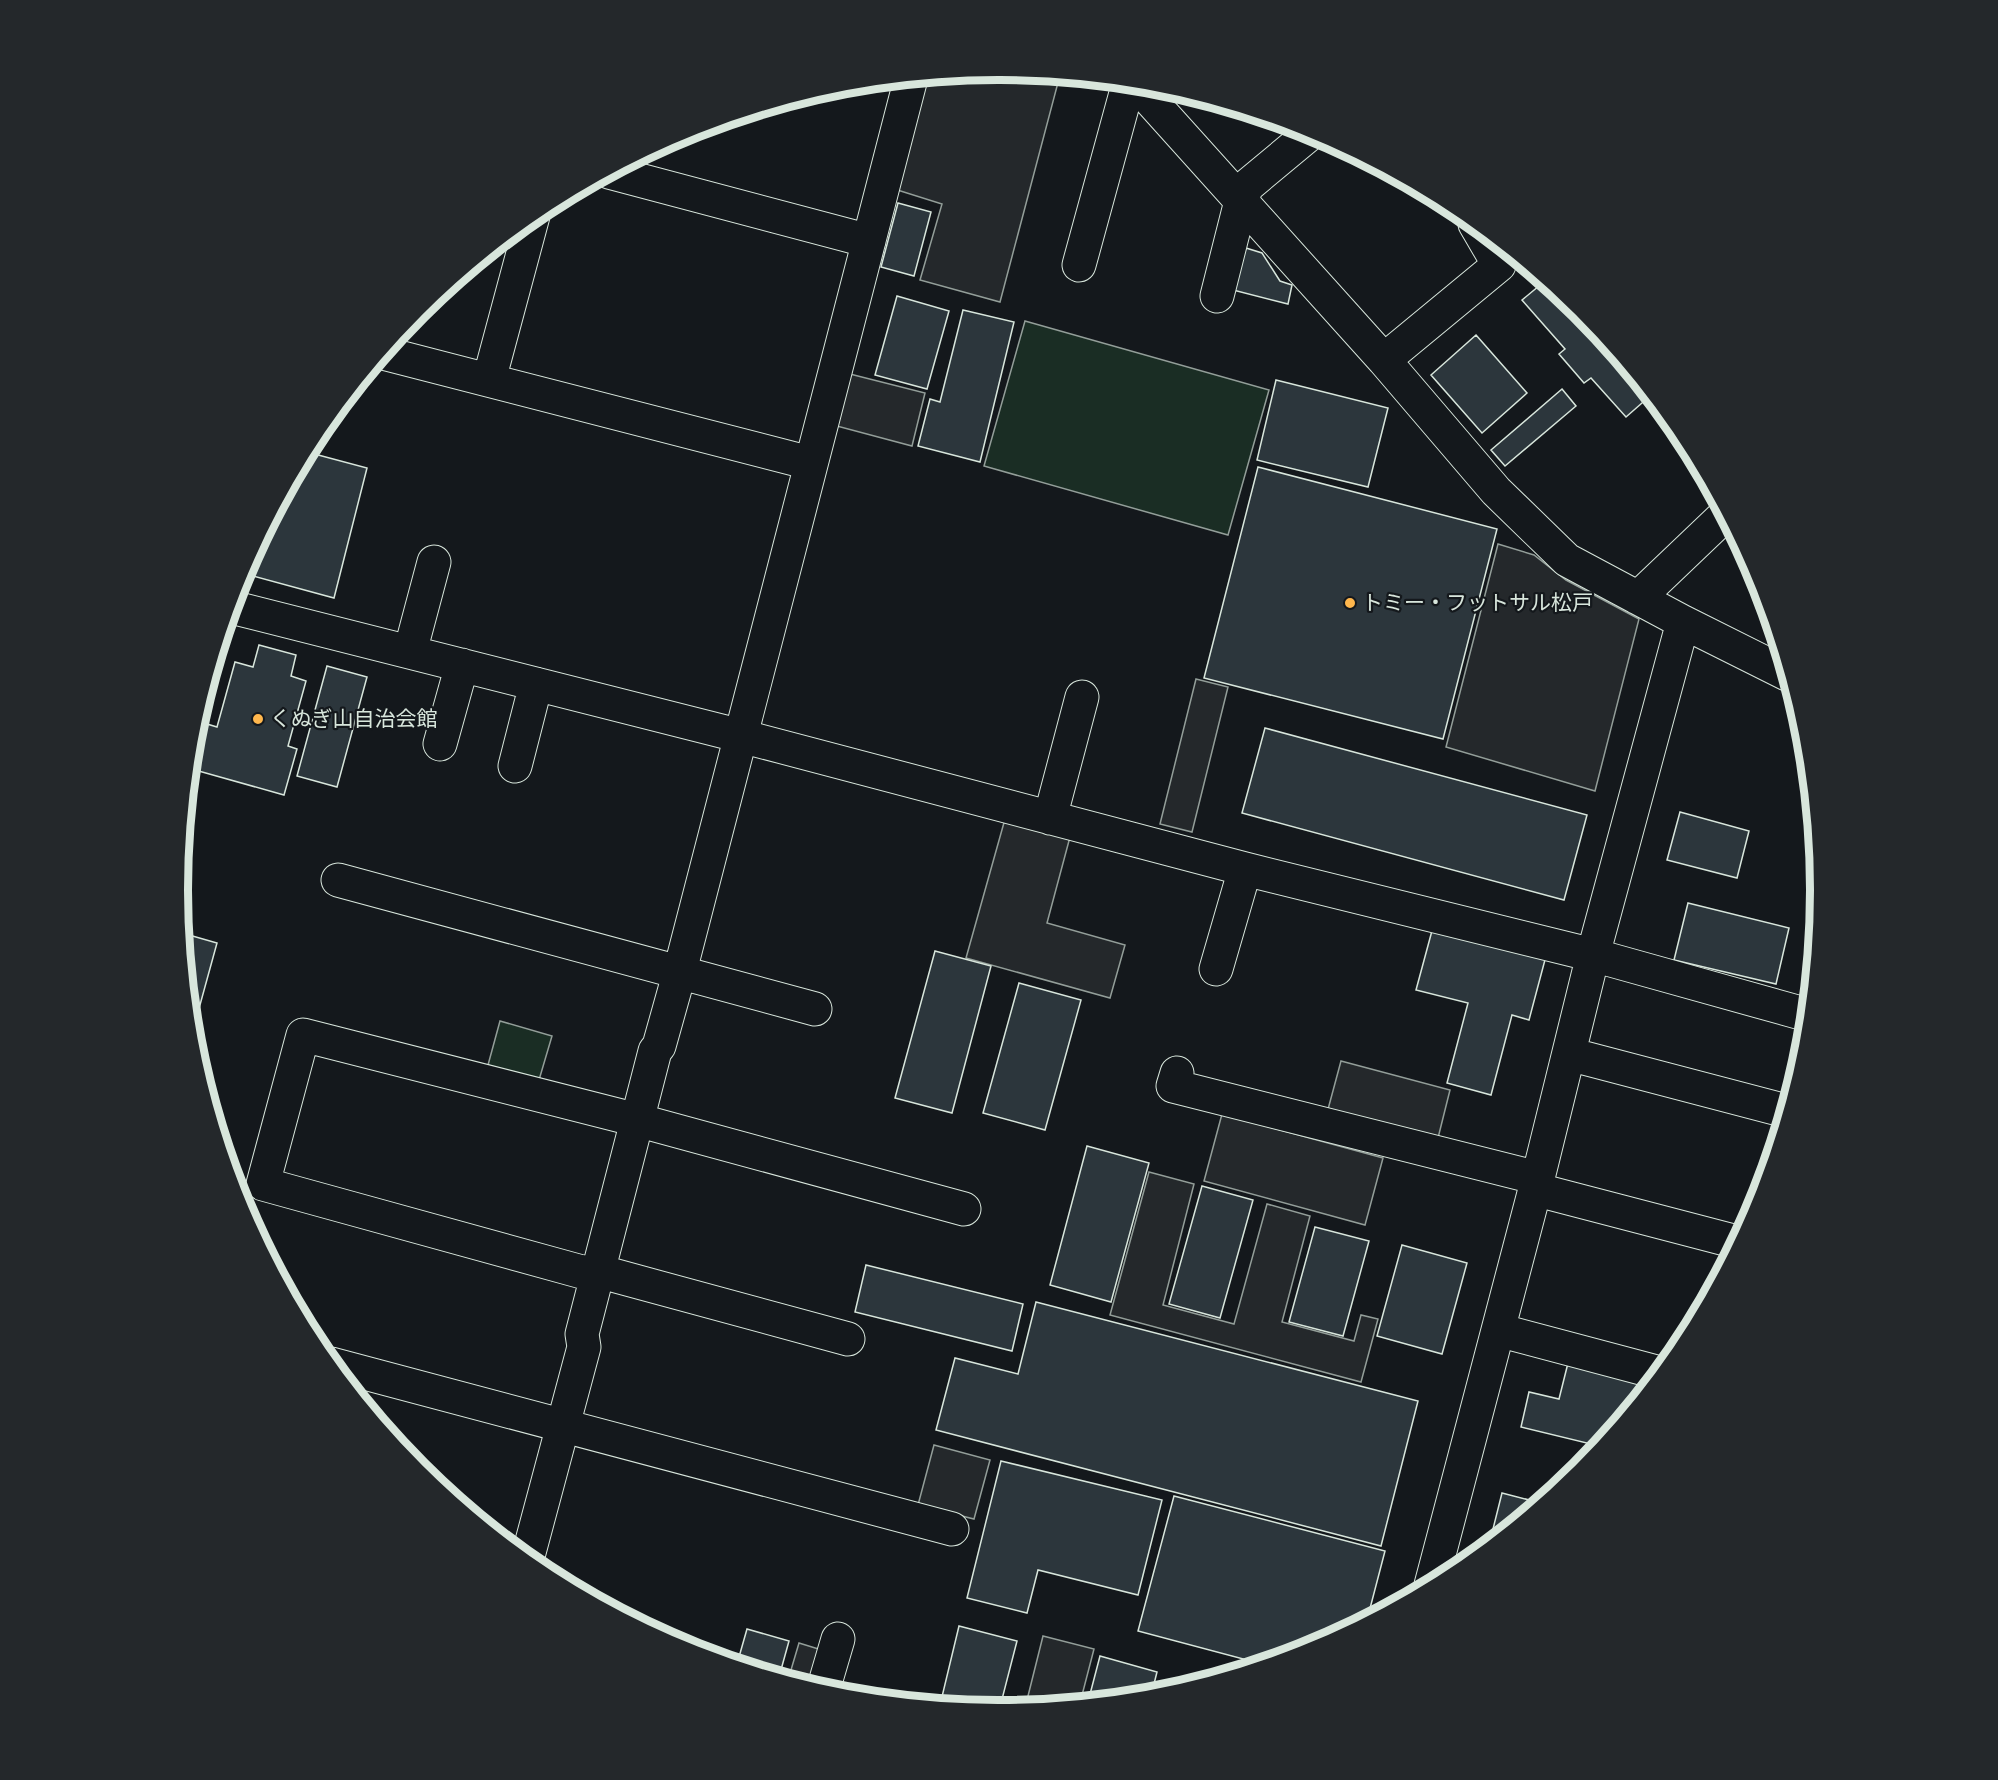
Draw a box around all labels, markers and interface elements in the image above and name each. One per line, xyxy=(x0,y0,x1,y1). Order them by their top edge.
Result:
place label: トミー・フットサル松戸 xyxy=(1362,589,1593,614)
marker: トミー・フットサル松戸 xyxy=(1343,596,1357,610)
place label: くぬぎ山自治会館 xyxy=(270,705,438,730)
marker: くぬぎ山自治会館 xyxy=(251,712,265,726)

